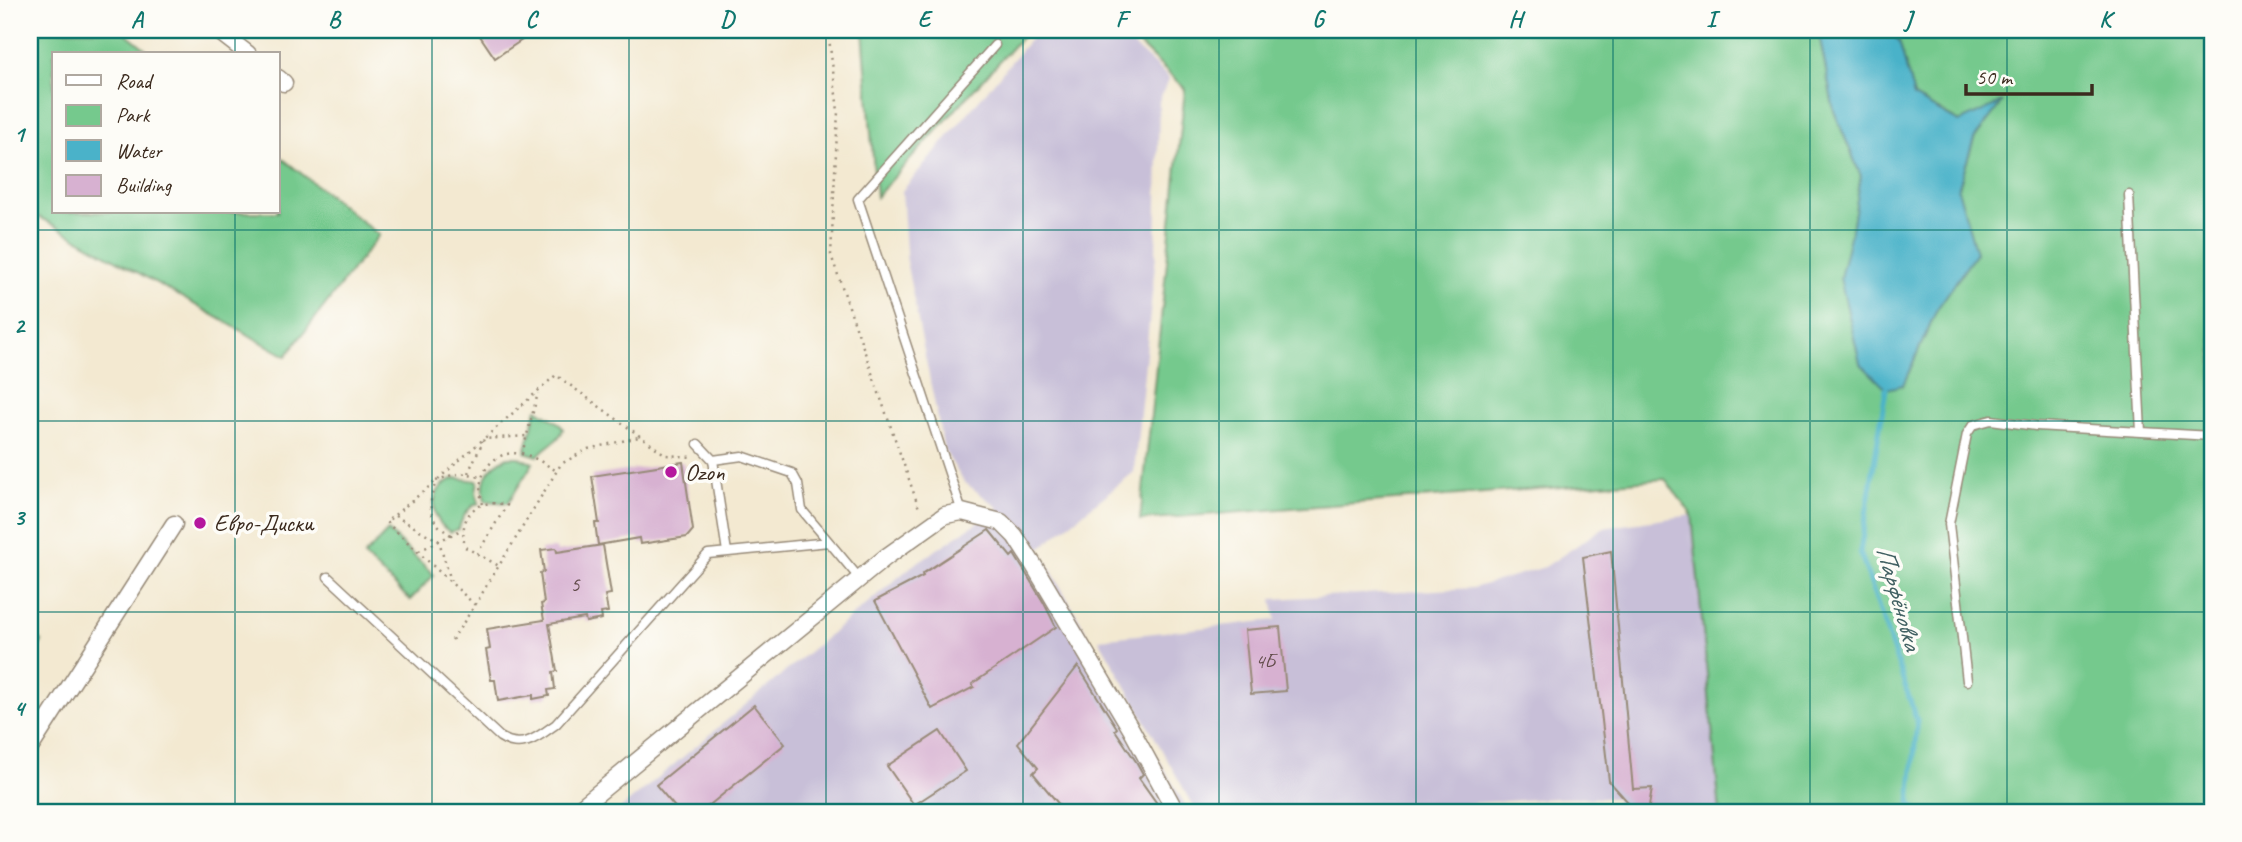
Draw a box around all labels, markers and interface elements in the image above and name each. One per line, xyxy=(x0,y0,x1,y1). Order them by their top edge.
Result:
text: A xyxy=(131,5,145,34)
text: B xyxy=(328,5,342,34)
text: C xyxy=(526,5,540,34)
text: D xyxy=(720,5,736,34)
text: E xyxy=(918,5,934,34)
text: F xyxy=(1116,5,1132,34)
text: G xyxy=(1312,5,1327,34)
text: H xyxy=(1508,5,1526,34)
text: I xyxy=(1706,5,1721,34)
text: J xyxy=(1902,5,1915,34)
text: K xyxy=(2099,5,2115,34)
legend xyxy=(52,52,280,214)
scale bar xyxy=(1966,52,2092,96)
text: 50 m xyxy=(1976,64,2014,90)
text: Road xyxy=(116,68,155,94)
text: Park xyxy=(116,102,151,128)
text: 1 xyxy=(14,120,27,149)
text: Water xyxy=(116,138,163,164)
text: Building xyxy=(116,172,173,198)
text: 2 xyxy=(14,311,27,340)
place label: Ozon xyxy=(685,457,725,487)
marker: Ozon xyxy=(663,464,679,480)
text: 3 xyxy=(14,503,27,532)
place label: Евро-Диски xyxy=(214,508,315,538)
marker: Евро-Диски xyxy=(192,515,208,531)
water label: Парфёновка xyxy=(1869,542,1930,656)
house number: 5 xyxy=(570,571,581,597)
house number: 4Б xyxy=(1255,648,1278,674)
text: 4 xyxy=(14,694,27,723)

